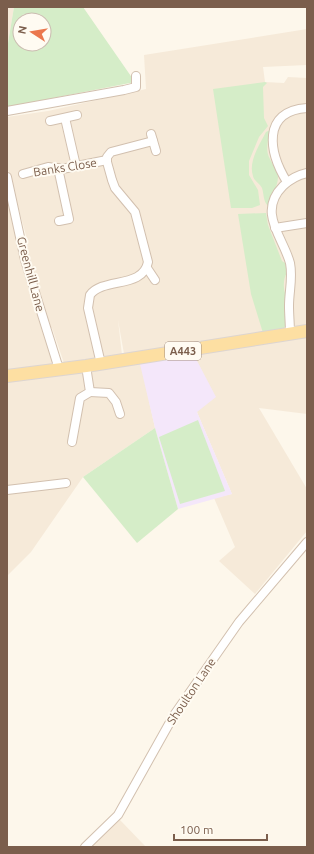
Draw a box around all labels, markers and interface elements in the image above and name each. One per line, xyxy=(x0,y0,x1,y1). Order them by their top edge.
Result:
north arrow xyxy=(12,12,52,52)
text: N xyxy=(15,25,29,35)
street label: Banks Close xyxy=(32,156,98,178)
street label: Greenhill Lane xyxy=(15,235,47,313)
road number: A443 xyxy=(165,342,201,360)
street label: Shoulton Lane xyxy=(164,655,218,727)
scale bar xyxy=(174,816,267,842)
text: 100 m xyxy=(180,823,213,836)

